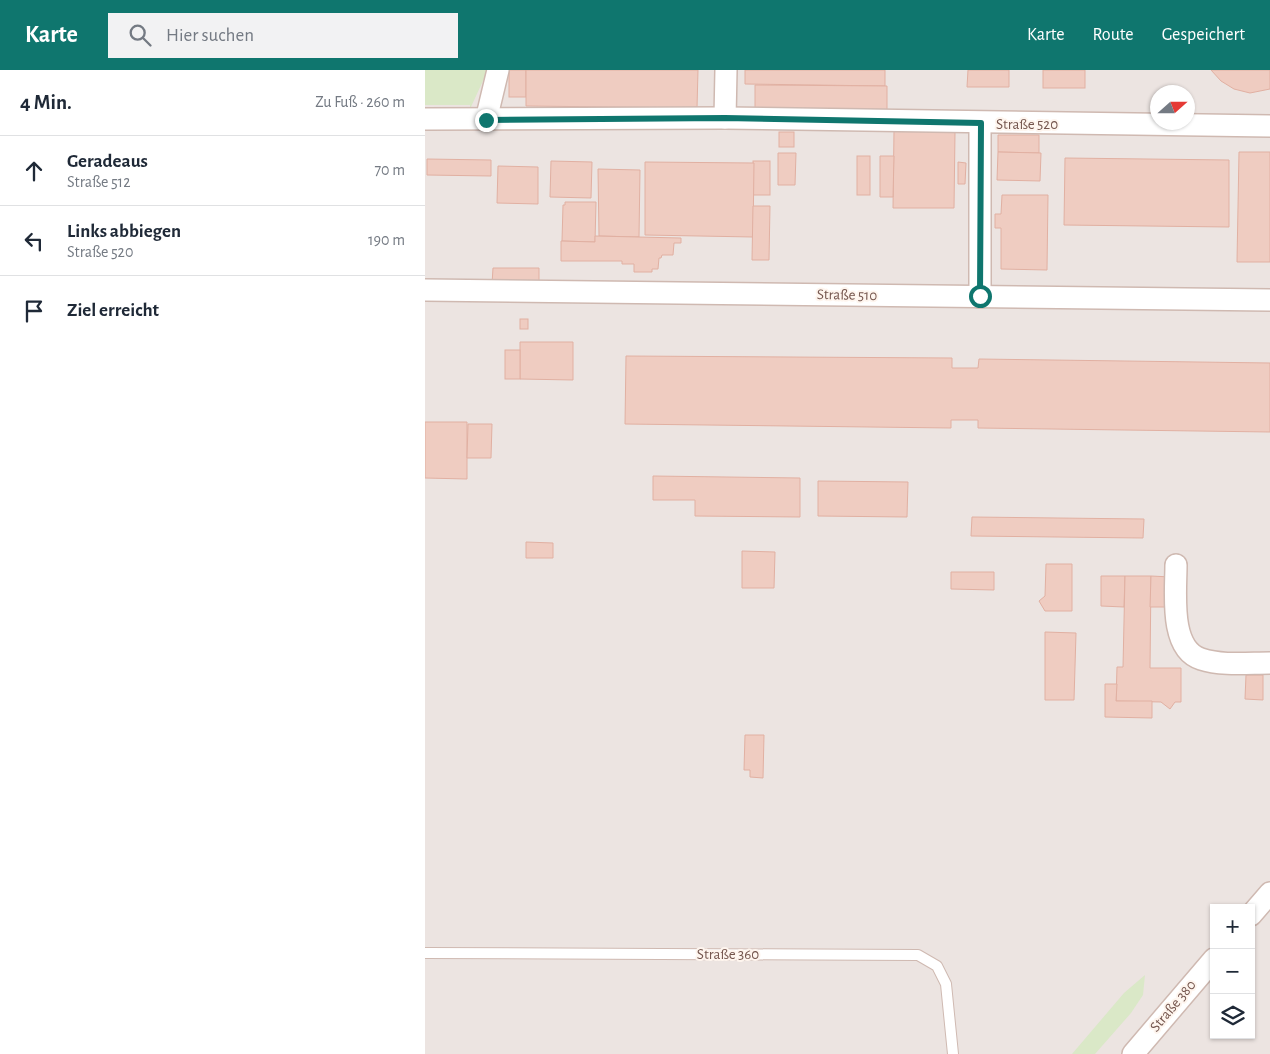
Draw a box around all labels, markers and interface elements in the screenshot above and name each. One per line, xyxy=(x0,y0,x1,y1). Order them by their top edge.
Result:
search box xyxy=(108,13,458,58)
icon: search xyxy=(126,21,154,49)
text: Karte xyxy=(25,23,78,47)
text: Hier suchen xyxy=(166,26,254,45)
text: Karte xyxy=(1027,26,1064,44)
text: Route xyxy=(1092,26,1134,44)
text: Gespeichert xyxy=(1162,26,1245,44)
north arrow xyxy=(1150,85,1195,130)
text: 4 Min. xyxy=(20,92,72,113)
text: Zu Fuß · 260 m xyxy=(315,94,405,110)
route end xyxy=(475,109,498,132)
street label: Straße 520 xyxy=(996,117,1058,132)
text: Geradeaus xyxy=(67,152,148,171)
icon: ahead xyxy=(20,157,48,185)
text: 70 m xyxy=(374,162,405,178)
text: Straße 512 xyxy=(67,174,130,190)
text: Links abbiegen xyxy=(67,222,181,241)
icon: left xyxy=(20,227,48,255)
text: 190 m xyxy=(368,232,405,248)
text: Straße 520 xyxy=(67,244,133,260)
route start xyxy=(969,285,992,308)
street label: Straße 510 xyxy=(817,287,877,303)
icon: arrive xyxy=(20,297,48,325)
text: Ziel erreicht xyxy=(67,301,159,320)
map controls xyxy=(1210,904,1255,1039)
button: + xyxy=(1210,904,1255,949)
street label: Straße 360 xyxy=(697,947,759,962)
button: − xyxy=(1210,949,1255,994)
street label: Straße 380 xyxy=(1147,977,1199,1035)
button: layers xyxy=(1210,994,1255,1039)

